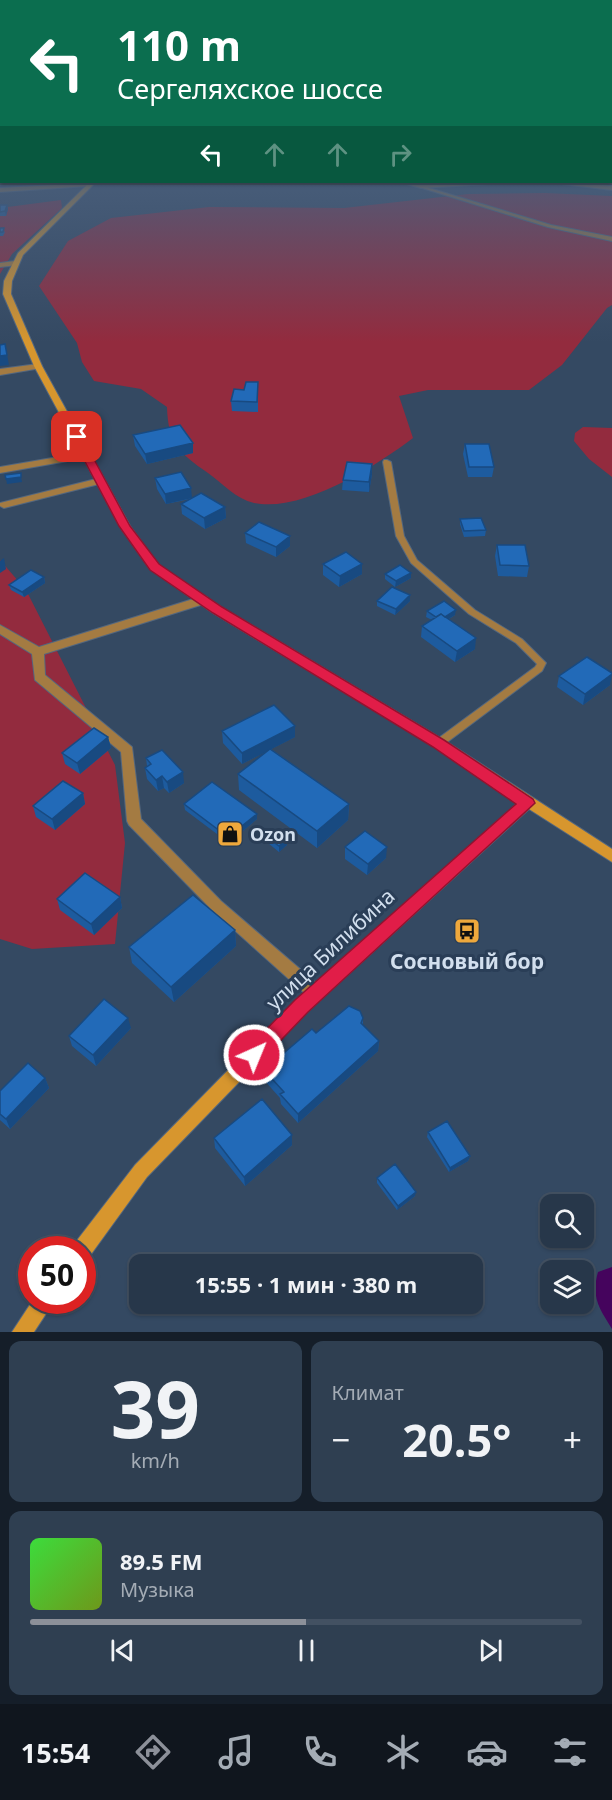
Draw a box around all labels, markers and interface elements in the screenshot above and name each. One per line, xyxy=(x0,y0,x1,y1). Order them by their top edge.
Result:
text: 110 m xyxy=(117,16,241,73)
icon: left xyxy=(18,24,96,102)
text: Сергеляхское шоссе xyxy=(117,70,383,107)
icon: left xyxy=(195,138,228,171)
icon: ahead xyxy=(258,138,291,171)
icon: ahead xyxy=(321,138,354,171)
icon: right xyxy=(384,138,417,171)
pin xyxy=(51,411,102,462)
icon: arrive xyxy=(60,420,93,453)
shop icon: Ozon xyxy=(215,819,245,849)
place label: Ozon xyxy=(250,822,296,846)
street label: улица Билибина xyxy=(260,882,400,1016)
bus stop icon: Сосновый бор xyxy=(452,916,482,946)
place label: Сосновый бор xyxy=(390,947,544,975)
position arrow xyxy=(222,1023,286,1087)
map controls xyxy=(540,1194,594,1314)
button: search xyxy=(540,1194,594,1248)
speed limit sign: 50 xyxy=(18,1236,96,1314)
button: layers xyxy=(540,1260,594,1314)
text: 15:55 · 1 мин · 380 m xyxy=(195,1269,417,1299)
text: 39 xyxy=(111,1355,200,1461)
text: Климат xyxy=(332,1379,404,1406)
text: 20.5° xyxy=(402,1409,511,1470)
text: − xyxy=(332,1417,350,1462)
text: + xyxy=(563,1417,582,1462)
text: km/h xyxy=(131,1447,180,1474)
text: 89.5 FM xyxy=(120,1546,202,1576)
text: Музыка xyxy=(120,1576,195,1603)
icon: previous xyxy=(106,1634,139,1667)
icon: pause xyxy=(290,1634,323,1667)
icon: next xyxy=(474,1634,507,1667)
icon: directions xyxy=(132,1731,174,1773)
icon: music xyxy=(215,1731,257,1773)
icon: phone xyxy=(299,1731,341,1773)
icon: climate xyxy=(382,1731,424,1773)
icon: car xyxy=(466,1731,508,1773)
icon: filters xyxy=(549,1731,591,1773)
text: 15:54 xyxy=(21,1734,90,1771)

